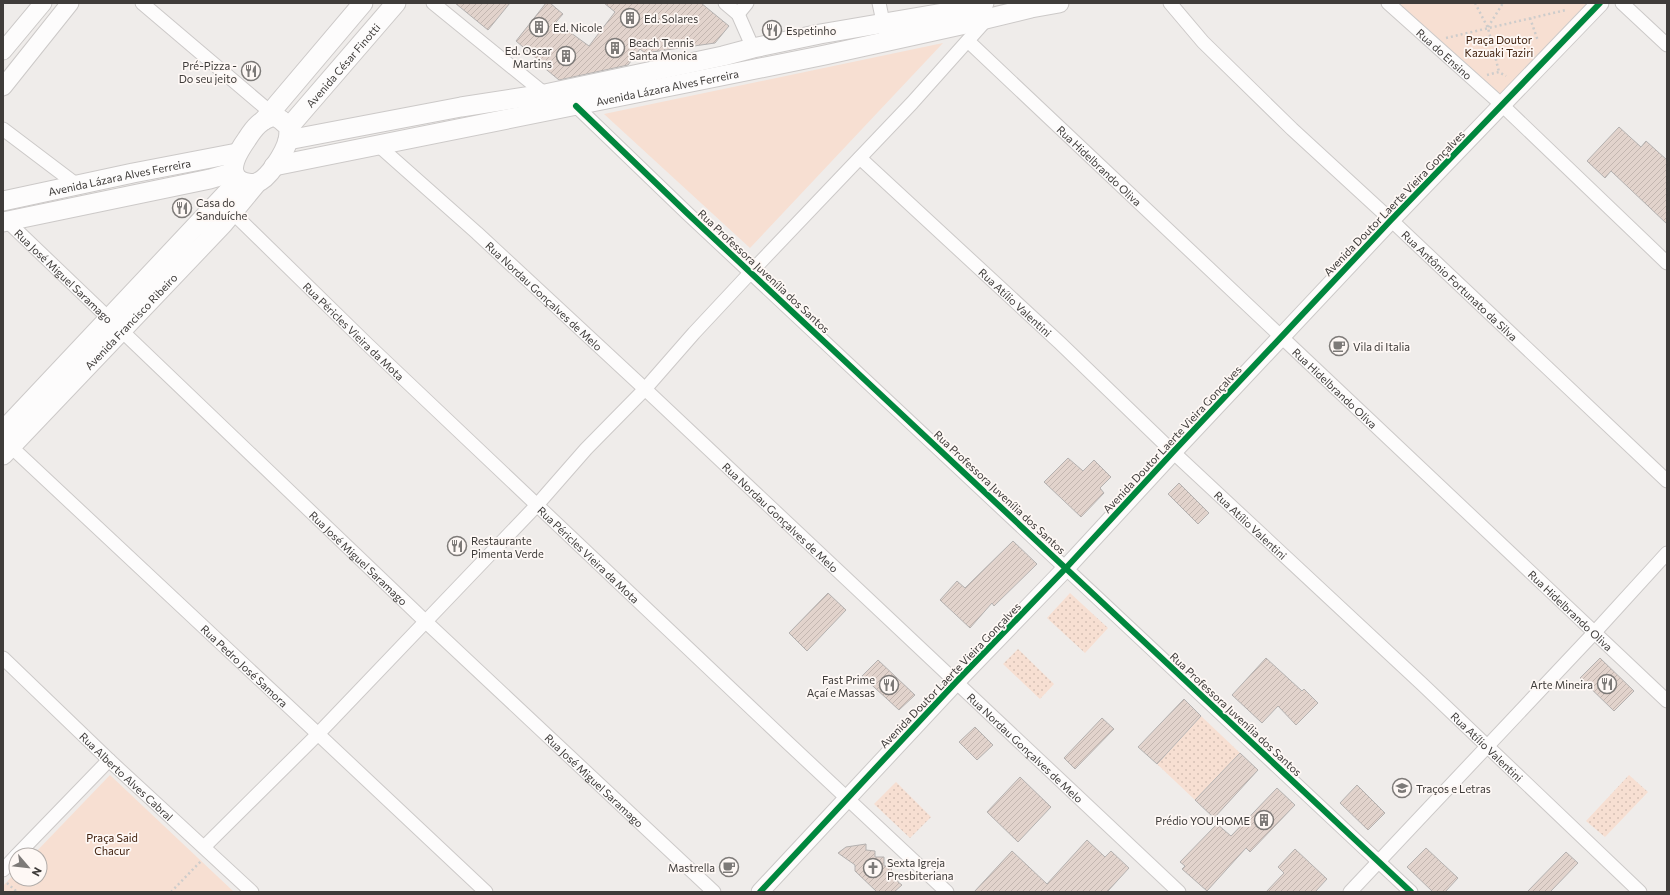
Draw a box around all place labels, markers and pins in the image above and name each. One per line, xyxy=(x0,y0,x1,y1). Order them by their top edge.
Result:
building icon: Ed. Solares xyxy=(619,7,641,29)
place label: Ed. Solares xyxy=(644,12,698,25)
building icon: Ed. Nicole xyxy=(528,16,550,38)
restaurant icon: Espetinho xyxy=(761,19,783,41)
place label: Ed. Nicole xyxy=(553,21,603,34)
place label: Espetinho xyxy=(786,24,837,37)
place label: Beach Tennis Santa Monica xyxy=(629,36,697,62)
building icon: Beach Tennis Santa Monica xyxy=(604,37,626,59)
place label: Ed. Oscar Martins xyxy=(505,44,553,70)
building icon: Ed. Oscar Martins xyxy=(555,45,577,67)
place label: Pré-Pizza - Do seu jeito xyxy=(179,59,237,85)
restaurant icon: Pré-Pizza - Do seu jeito xyxy=(240,60,262,82)
place label: Casa do Sanduíche xyxy=(196,196,248,222)
restaurant icon: Casa do Sanduíche xyxy=(171,197,193,219)
cafe icon: Vila di Italia xyxy=(1328,335,1350,357)
place label: Vila di Italia xyxy=(1353,340,1410,353)
place label: Restaurante Pimenta Verde xyxy=(471,534,544,560)
restaurant icon: Restaurante Pimenta Verde xyxy=(446,535,468,557)
place label: Fast Prime Açaí e Massas xyxy=(807,673,875,699)
restaurant icon: Arte Mineira xyxy=(1596,673,1618,695)
restaurant icon: Fast Prime Açaí e Massas xyxy=(878,674,900,696)
place label: Arte Mineira xyxy=(1530,678,1593,691)
school or university icon: Traços e Letras xyxy=(1391,777,1413,799)
place label: Traços e Letras xyxy=(1416,782,1491,795)
building icon: Prédio YOU HOME xyxy=(1253,809,1275,831)
place label: Prédio YOU HOME xyxy=(1155,814,1250,827)
cafe icon: Mastrella xyxy=(718,856,740,878)
place label: Sexta Igreja Presbiteriana xyxy=(887,856,954,882)
church icon: Sexta Igreja Presbiteriana xyxy=(862,857,884,879)
place label: Mastrella xyxy=(668,861,715,874)

